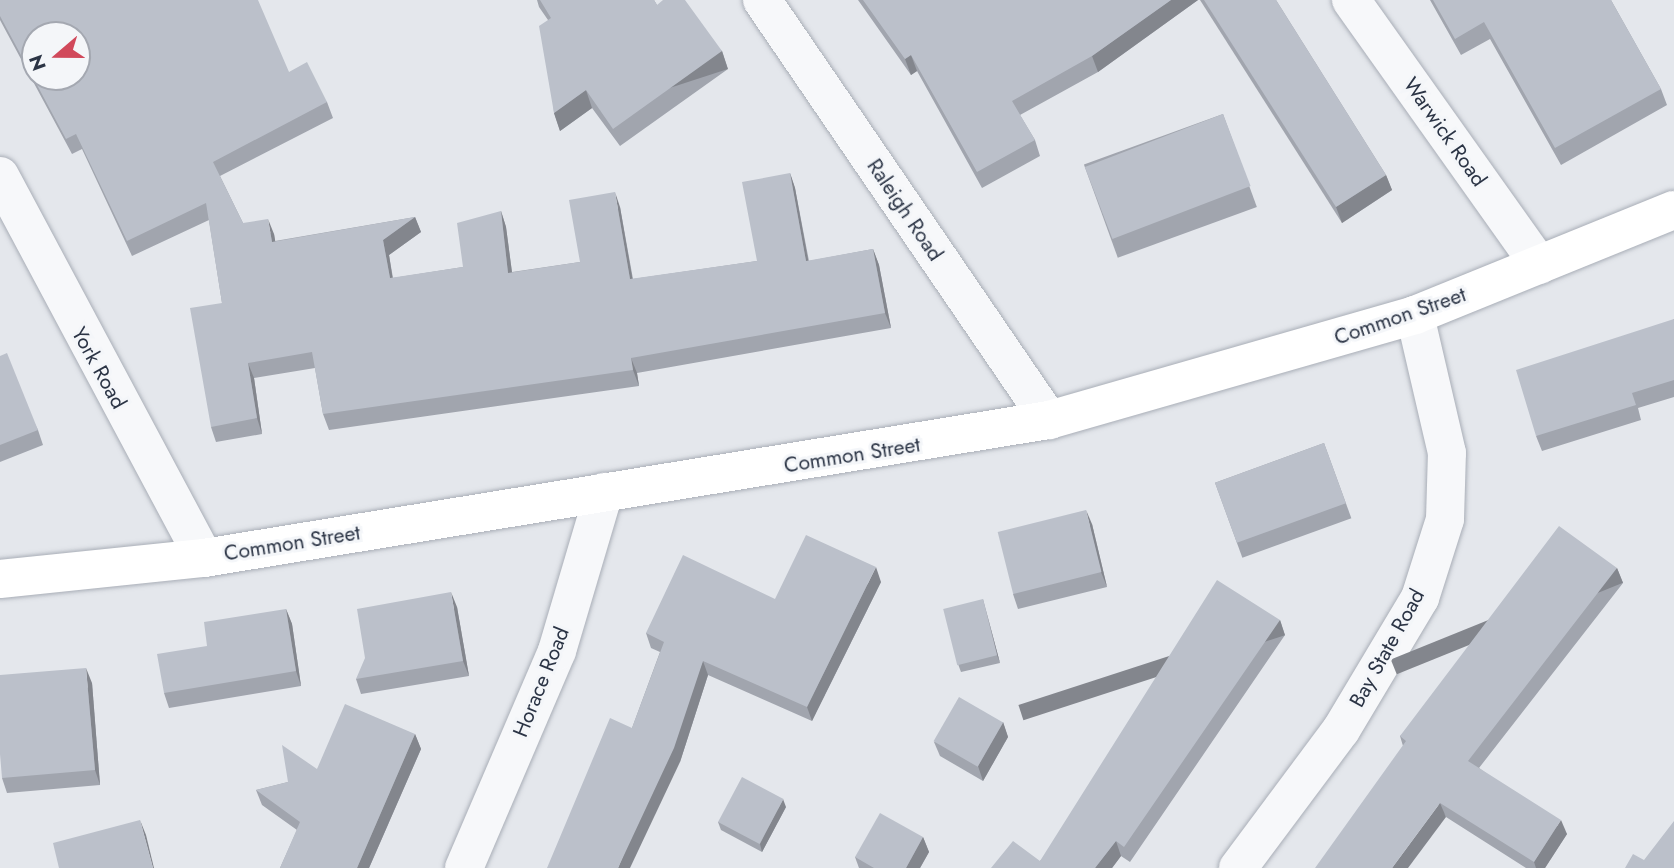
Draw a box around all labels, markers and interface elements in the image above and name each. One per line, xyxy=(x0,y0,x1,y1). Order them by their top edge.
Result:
north arrow xyxy=(21,21,91,91)
text: N xyxy=(22,51,53,74)
street label: Warwick Road xyxy=(1398,73,1492,191)
street label: Raleigh Road xyxy=(862,154,948,266)
street label: Common Street xyxy=(1331,282,1469,350)
street label: York Road xyxy=(66,323,132,413)
street label: Common Street xyxy=(782,432,922,478)
street label: Common Street xyxy=(222,520,362,566)
street label: Bay State Road xyxy=(1344,584,1430,712)
street label: Horace Road xyxy=(508,623,574,741)

